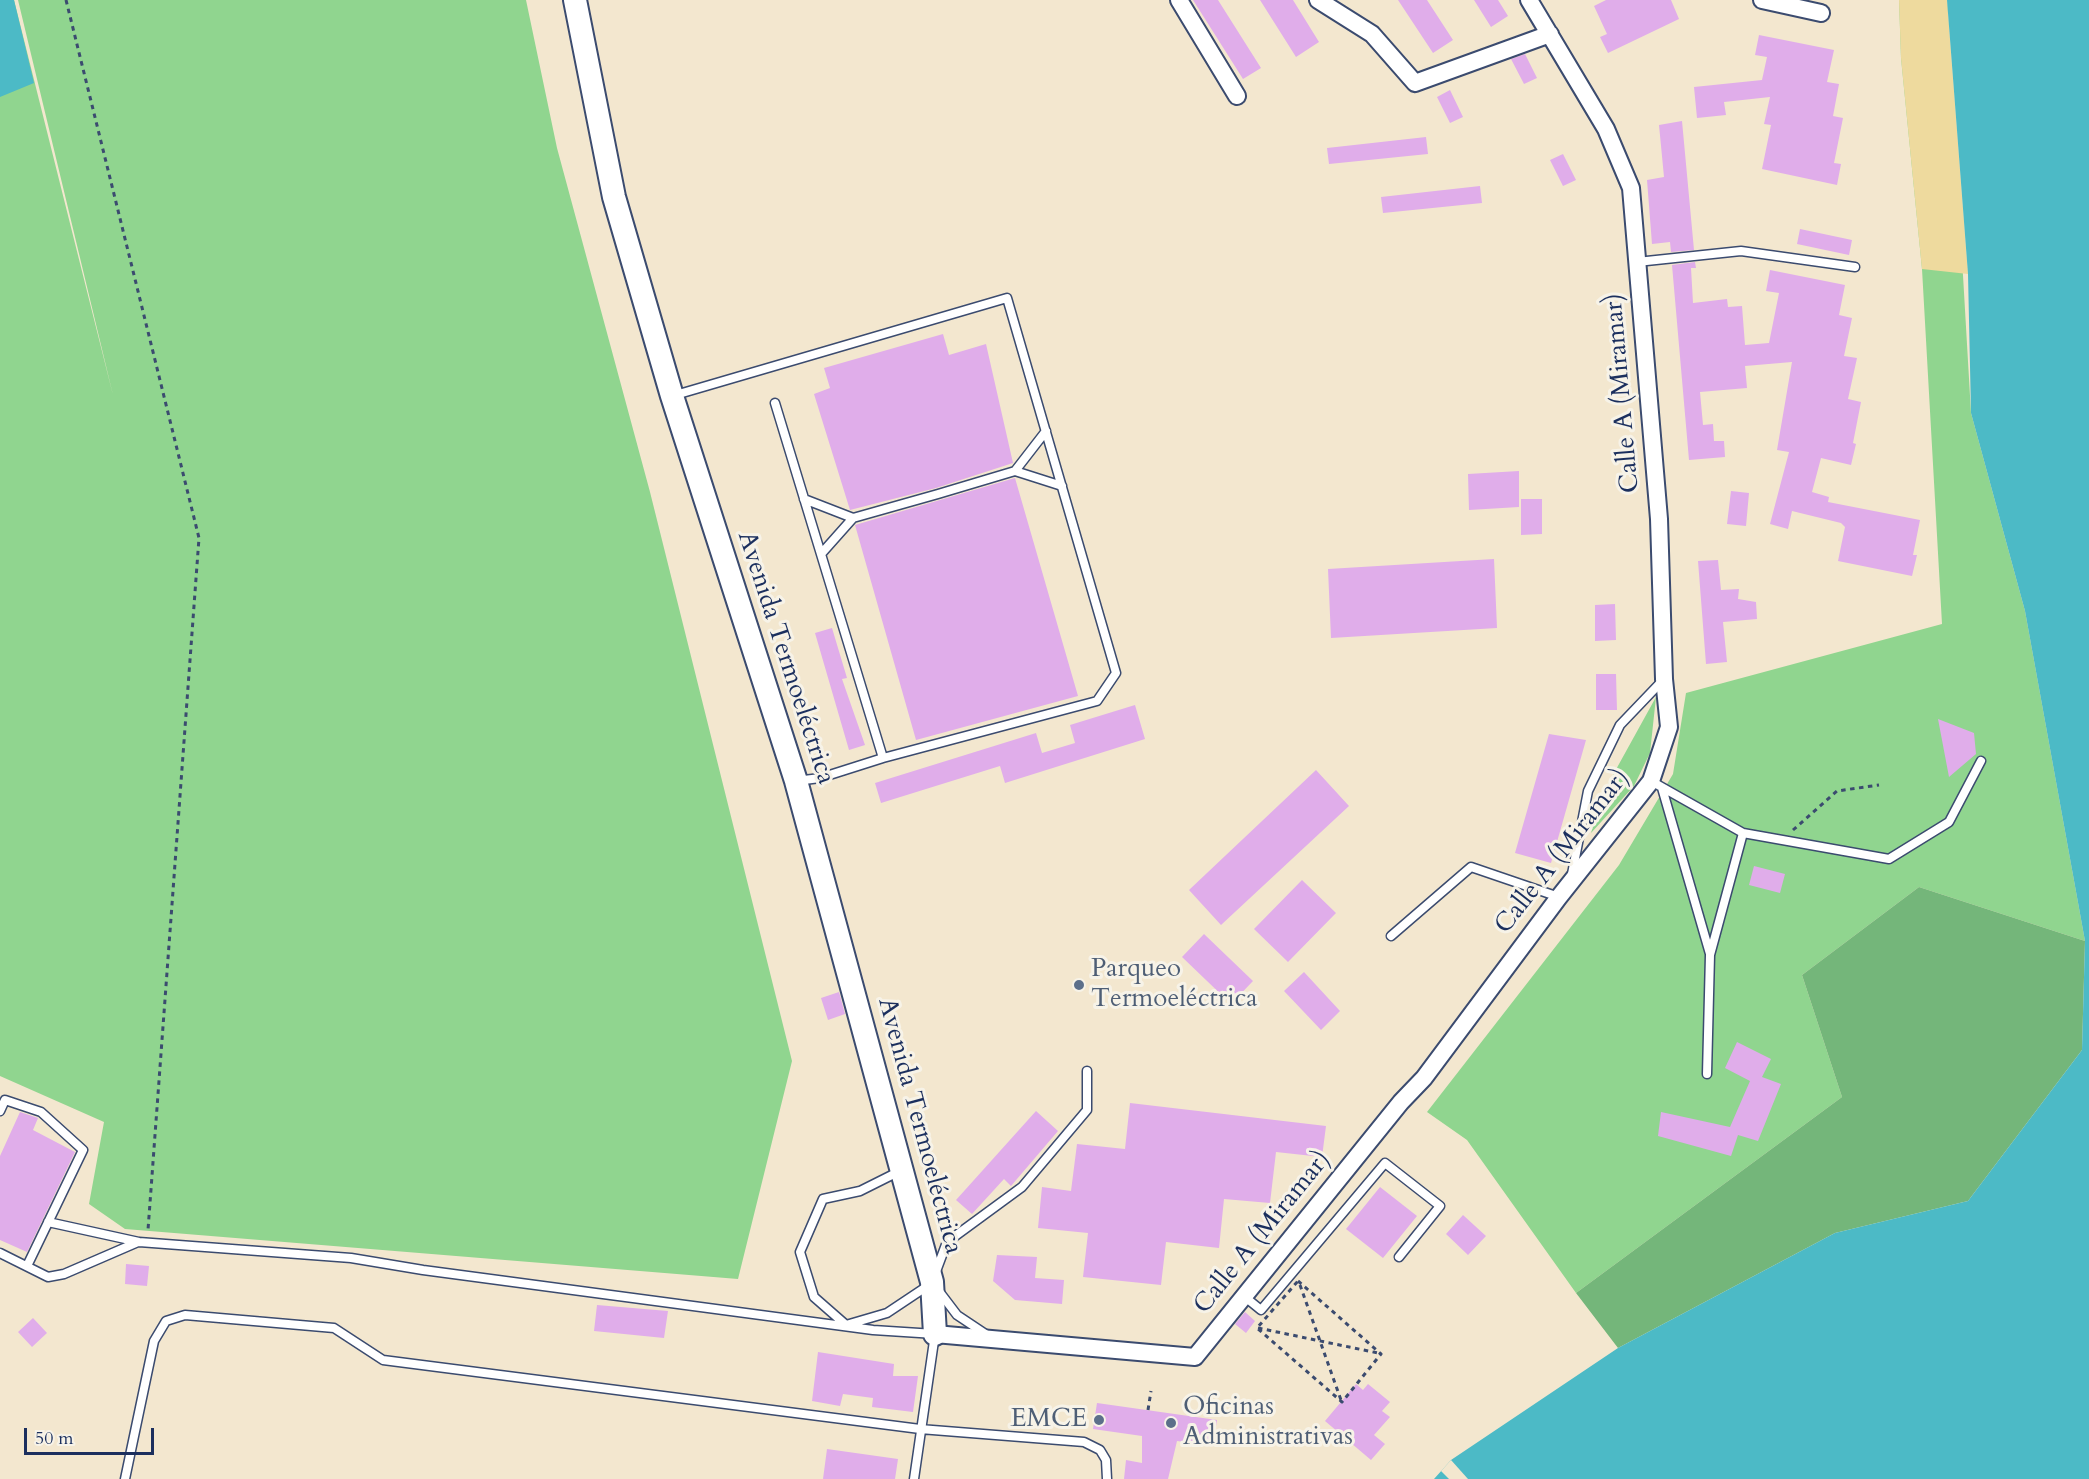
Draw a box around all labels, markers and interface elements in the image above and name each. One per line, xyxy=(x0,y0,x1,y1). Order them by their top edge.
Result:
street label: Calle A (Miramar) xyxy=(1599,292,1647,494)
street label: Avenida Termoeléctrica xyxy=(729,528,841,788)
street label: Calle A (Miramar) xyxy=(1489,763,1637,941)
place label: Parqueo Termoeléctrica xyxy=(1091,954,1258,1016)
marker: Parqueo Termoeléctrica xyxy=(1072,978,1086,992)
street label: Avenida Termoeléctrica xyxy=(870,994,968,1258)
street label: Calle A (Miramar) xyxy=(1188,1145,1338,1321)
place label: Oficinas Administrativas xyxy=(1183,1392,1353,1454)
place label: EMCE xyxy=(1011,1404,1087,1436)
marker: EMCE xyxy=(1092,1413,1106,1427)
scale bar xyxy=(27,1416,158,1454)
marker: Oficinas Administrativas xyxy=(1164,1416,1178,1430)
text: 50 m xyxy=(35,1426,74,1451)

